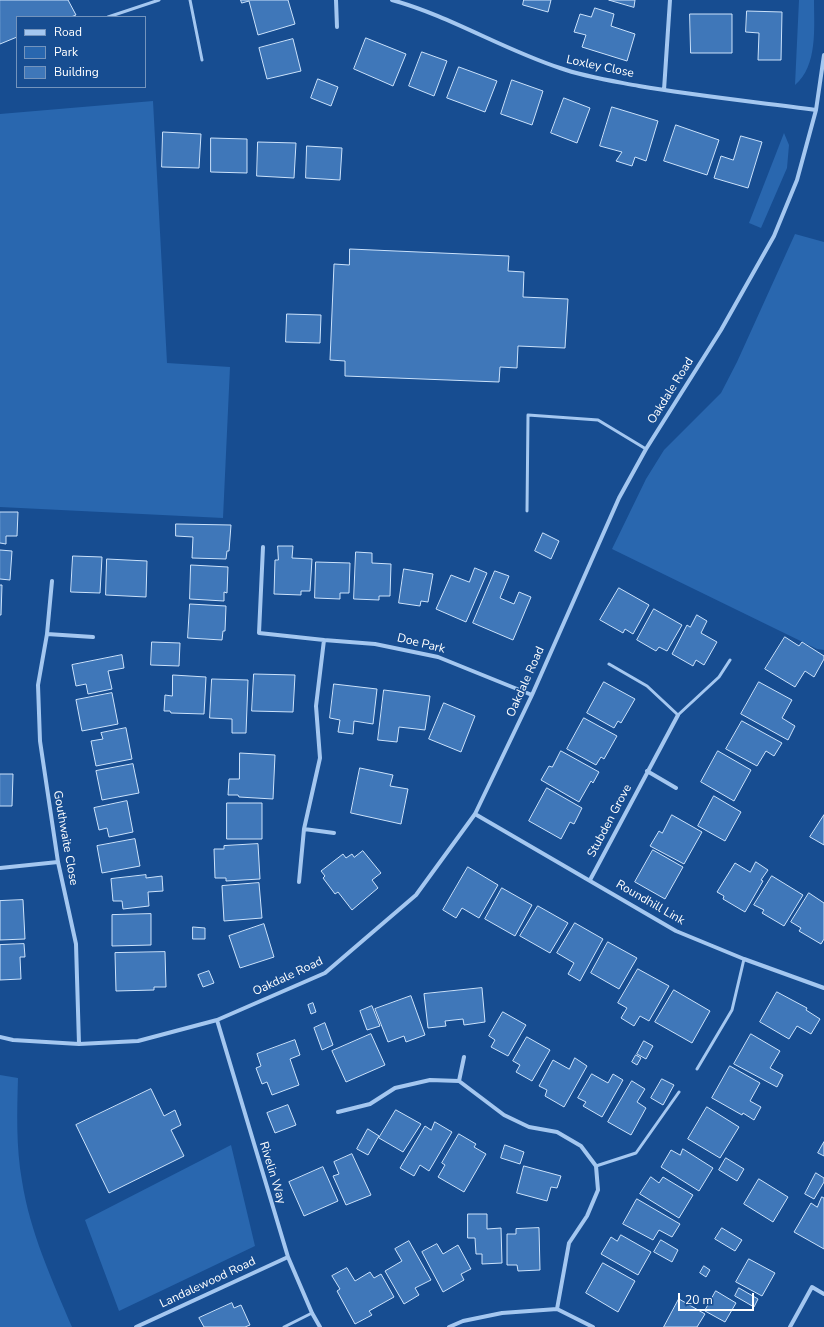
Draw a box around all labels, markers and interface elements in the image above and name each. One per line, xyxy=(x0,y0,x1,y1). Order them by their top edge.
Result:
legend xyxy=(16,16,146,88)
text: Road xyxy=(54,24,82,40)
text: Park xyxy=(54,44,78,60)
street label: Loxley Close xyxy=(565,53,635,81)
text: Building xyxy=(54,64,99,80)
street label: Oakdale Road xyxy=(645,355,697,427)
street label: Doe Park xyxy=(395,631,447,657)
street label: Oakdale Road xyxy=(504,645,548,719)
street label: Stubden Grove xyxy=(585,782,635,860)
street label: Gouthwaite Close xyxy=(50,789,80,887)
street label: Roundhill Link xyxy=(613,878,687,928)
street label: Oakdale Road xyxy=(251,954,325,1000)
street label: Rivelin Way xyxy=(256,1140,288,1206)
street label: Landalewood Road xyxy=(158,1254,258,1312)
scale bar xyxy=(680,1285,756,1311)
text: 20 m xyxy=(685,1292,713,1308)

